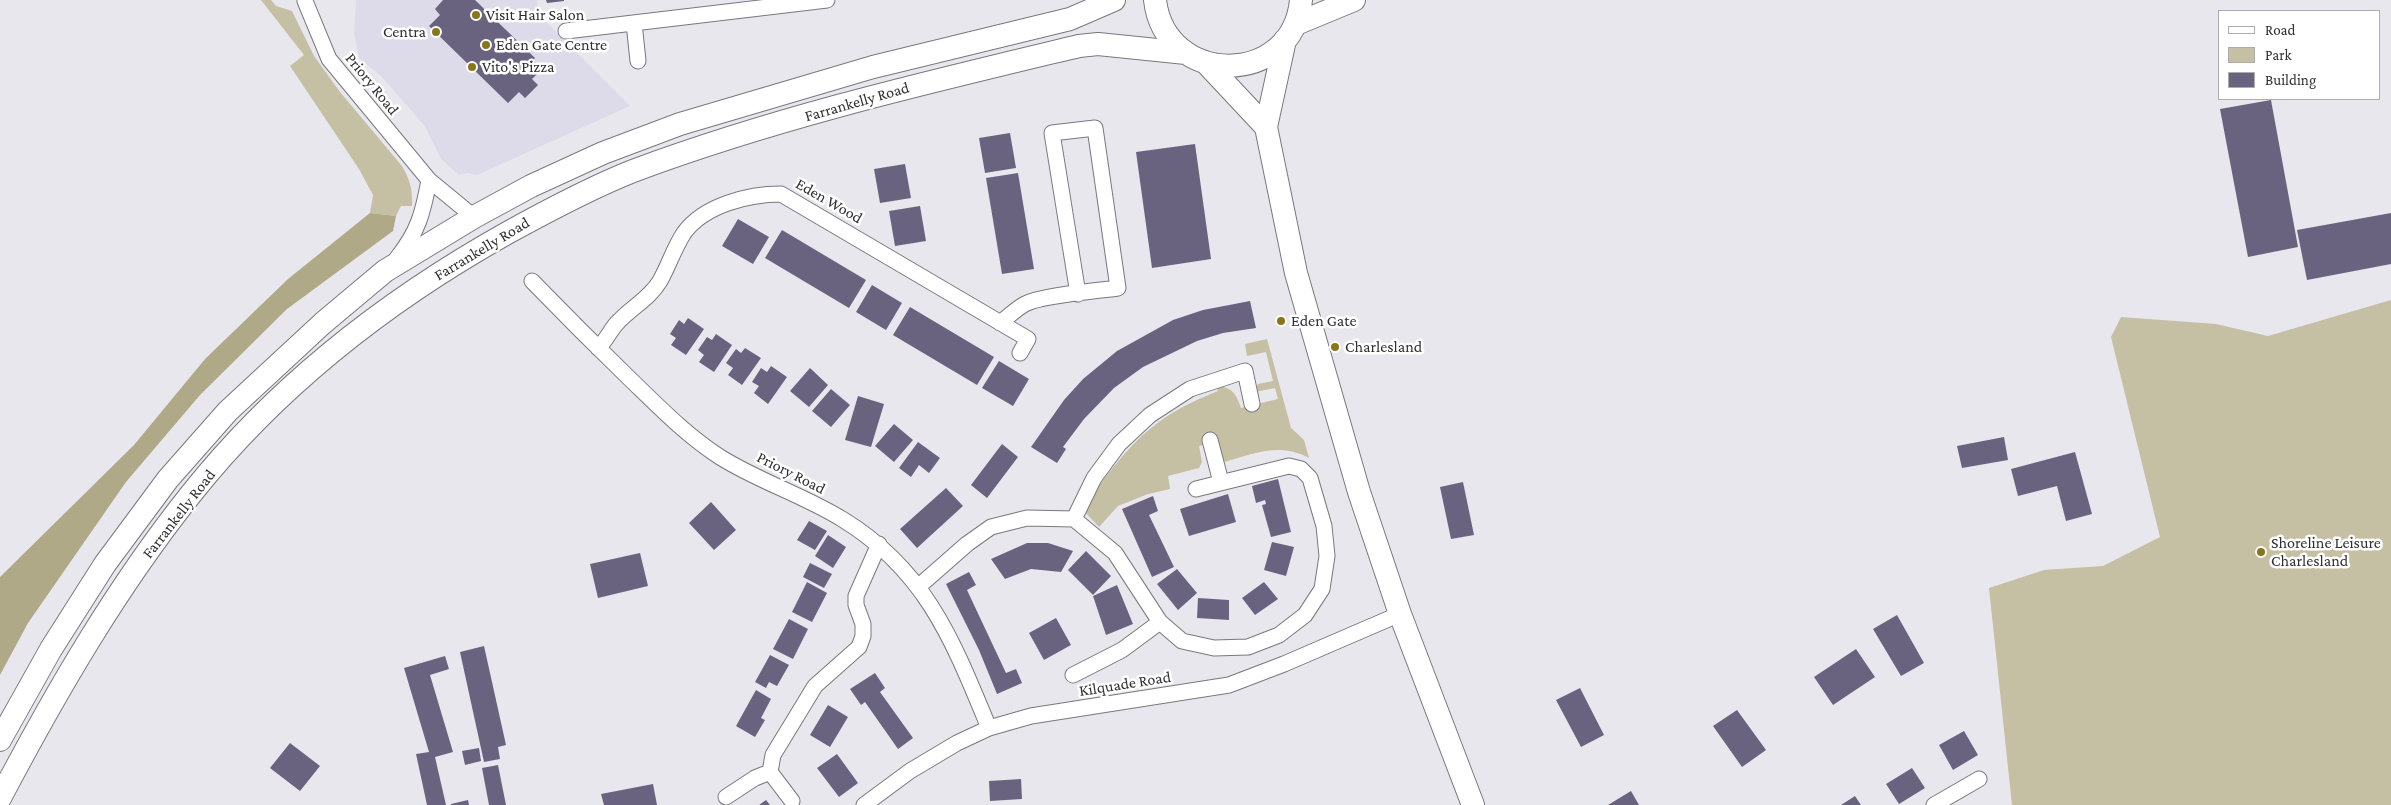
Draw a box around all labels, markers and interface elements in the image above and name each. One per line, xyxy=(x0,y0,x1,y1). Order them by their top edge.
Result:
place label: Visit Hair Salon xyxy=(486,5,584,25)
marker: Visit Hair Salon xyxy=(470,9,482,21)
legend xyxy=(2218,10,2381,100)
place label: Centra xyxy=(383,22,426,42)
text: Road xyxy=(2265,22,2295,38)
marker: Centra xyxy=(430,26,442,38)
place label: Eden Gate Centre xyxy=(496,35,607,55)
marker: Eden Gate Centre xyxy=(480,39,492,51)
text: Park xyxy=(2265,47,2292,63)
street label: Priory Road xyxy=(341,49,403,119)
place label: Vito's Pizza xyxy=(482,57,554,77)
marker: Vito's Pizza xyxy=(466,61,478,73)
text: Building xyxy=(2265,72,2316,88)
street label: Farrankelly Road xyxy=(803,78,911,126)
street label: Eden Wood xyxy=(792,174,866,228)
street label: Farrankelly Road xyxy=(431,213,533,285)
place label: Eden Gate xyxy=(1291,311,1356,331)
marker: Eden Gate xyxy=(1275,315,1287,327)
place label: Charlesland xyxy=(1345,337,1422,357)
marker: Charlesland xyxy=(1329,341,1341,353)
street label: Priory Road xyxy=(754,448,828,498)
street label: Farrankelly Road xyxy=(138,466,220,562)
place label: Shoreline Leisure Charlesland xyxy=(2271,533,2381,571)
marker: Shoreline Leisure Charlesland xyxy=(2255,546,2267,558)
street label: Kilquade Road xyxy=(1078,667,1172,701)

